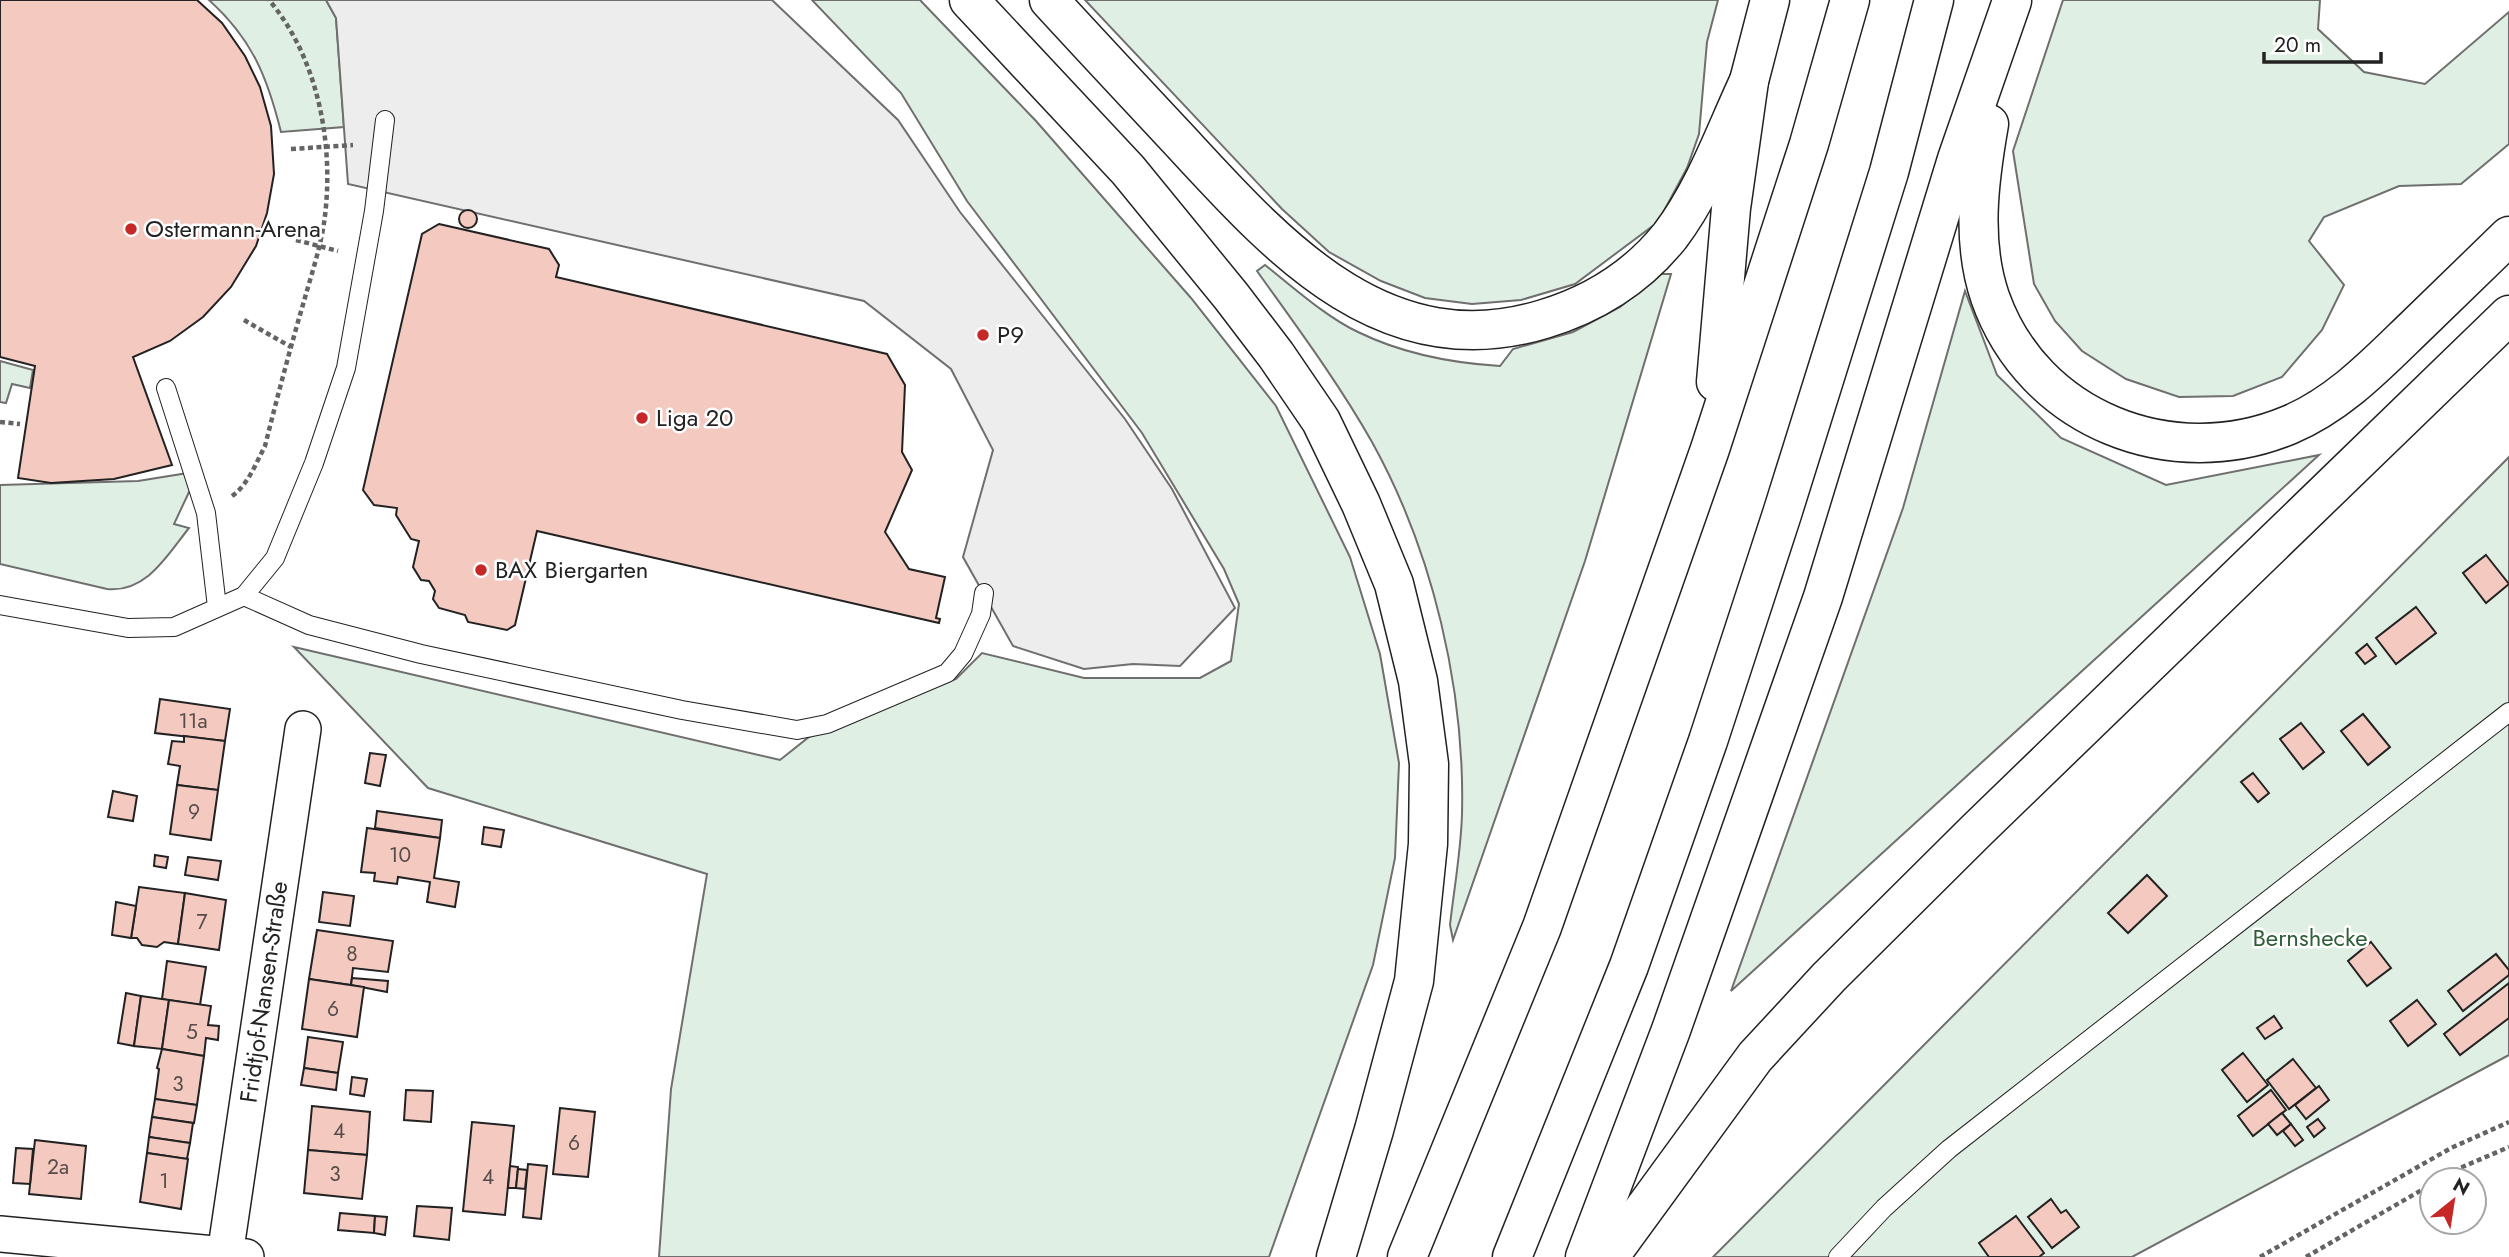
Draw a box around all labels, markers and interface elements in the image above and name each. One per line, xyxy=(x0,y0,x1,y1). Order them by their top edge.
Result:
scale bar xyxy=(2264,21,2381,65)
text: 20 m xyxy=(2274,30,2321,60)
place label: Ostermann-Arena xyxy=(145,211,321,246)
marker: Ostermann-Arena xyxy=(123,221,139,237)
place label: P9 xyxy=(997,317,1024,352)
marker: P9 xyxy=(975,327,991,343)
place label: Liga 20 xyxy=(656,400,734,435)
marker: Liga 20 xyxy=(634,410,650,426)
place label: BAX Biergarten xyxy=(495,552,648,587)
marker: BAX Biergarten xyxy=(473,562,489,578)
house number: 11a xyxy=(178,706,208,736)
house number: 9 xyxy=(188,797,200,827)
house number: 10 xyxy=(389,840,411,870)
street label: Fridtjof-Nansen-Straße xyxy=(231,879,296,1105)
house number: 7 xyxy=(196,907,208,937)
park label: Bernshecke xyxy=(2252,920,2368,955)
house number: 8 xyxy=(346,939,358,969)
house number: 6 xyxy=(327,994,339,1024)
house number: 5 xyxy=(186,1017,198,1047)
house number: 3 xyxy=(172,1069,184,1099)
house number: 4 xyxy=(333,1116,345,1146)
house number: 6 xyxy=(568,1128,580,1158)
house number: 2a xyxy=(47,1152,69,1182)
house number: 3 xyxy=(329,1159,341,1189)
house number: 4 xyxy=(482,1162,494,1192)
house number: 1 xyxy=(159,1166,169,1196)
north arrow xyxy=(2418,1166,2488,1236)
text: N xyxy=(2448,1171,2475,1202)

